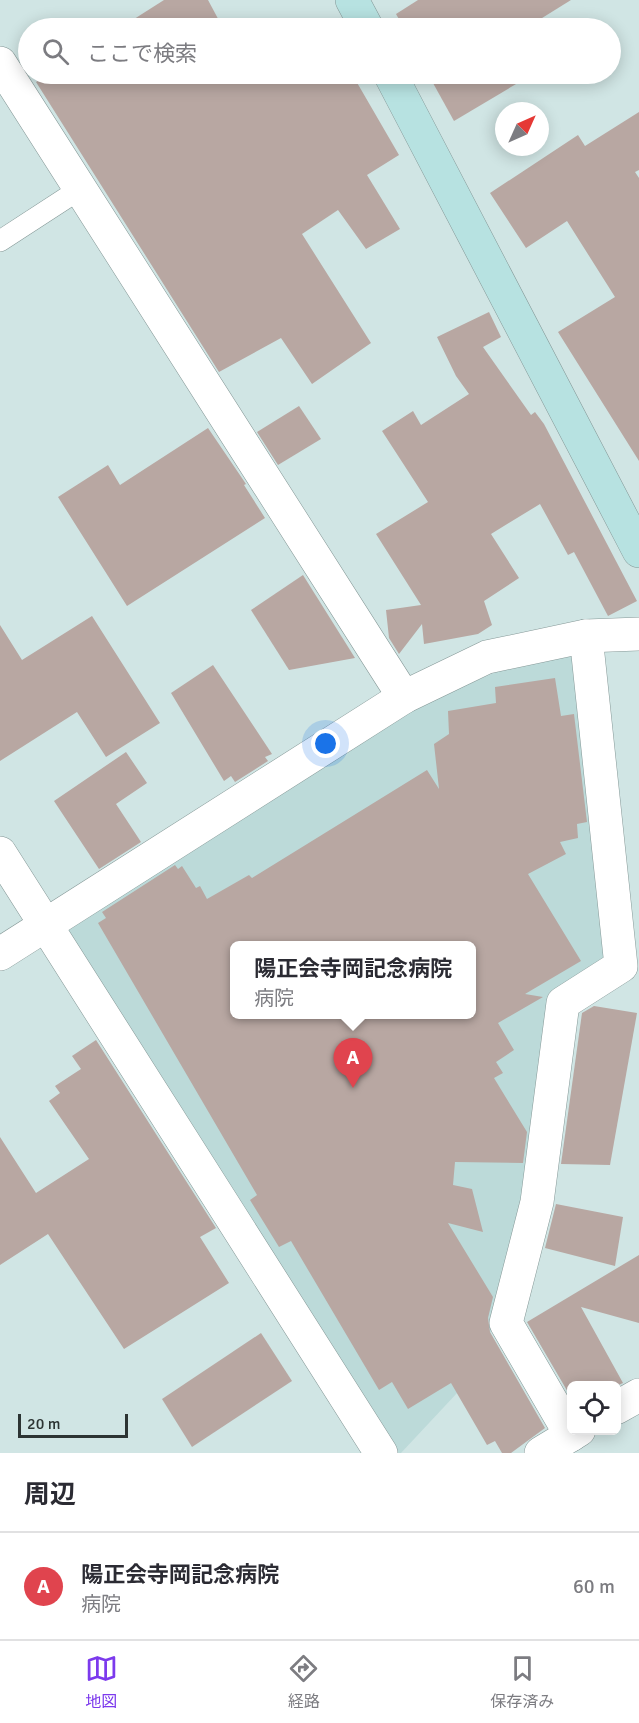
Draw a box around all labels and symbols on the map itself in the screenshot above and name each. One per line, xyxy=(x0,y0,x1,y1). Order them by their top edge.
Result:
north arrow xyxy=(495,102,549,156)
your location xyxy=(311,729,340,758)
pin: A xyxy=(334,1038,372,1088)
scale bar xyxy=(18,1411,128,1438)

